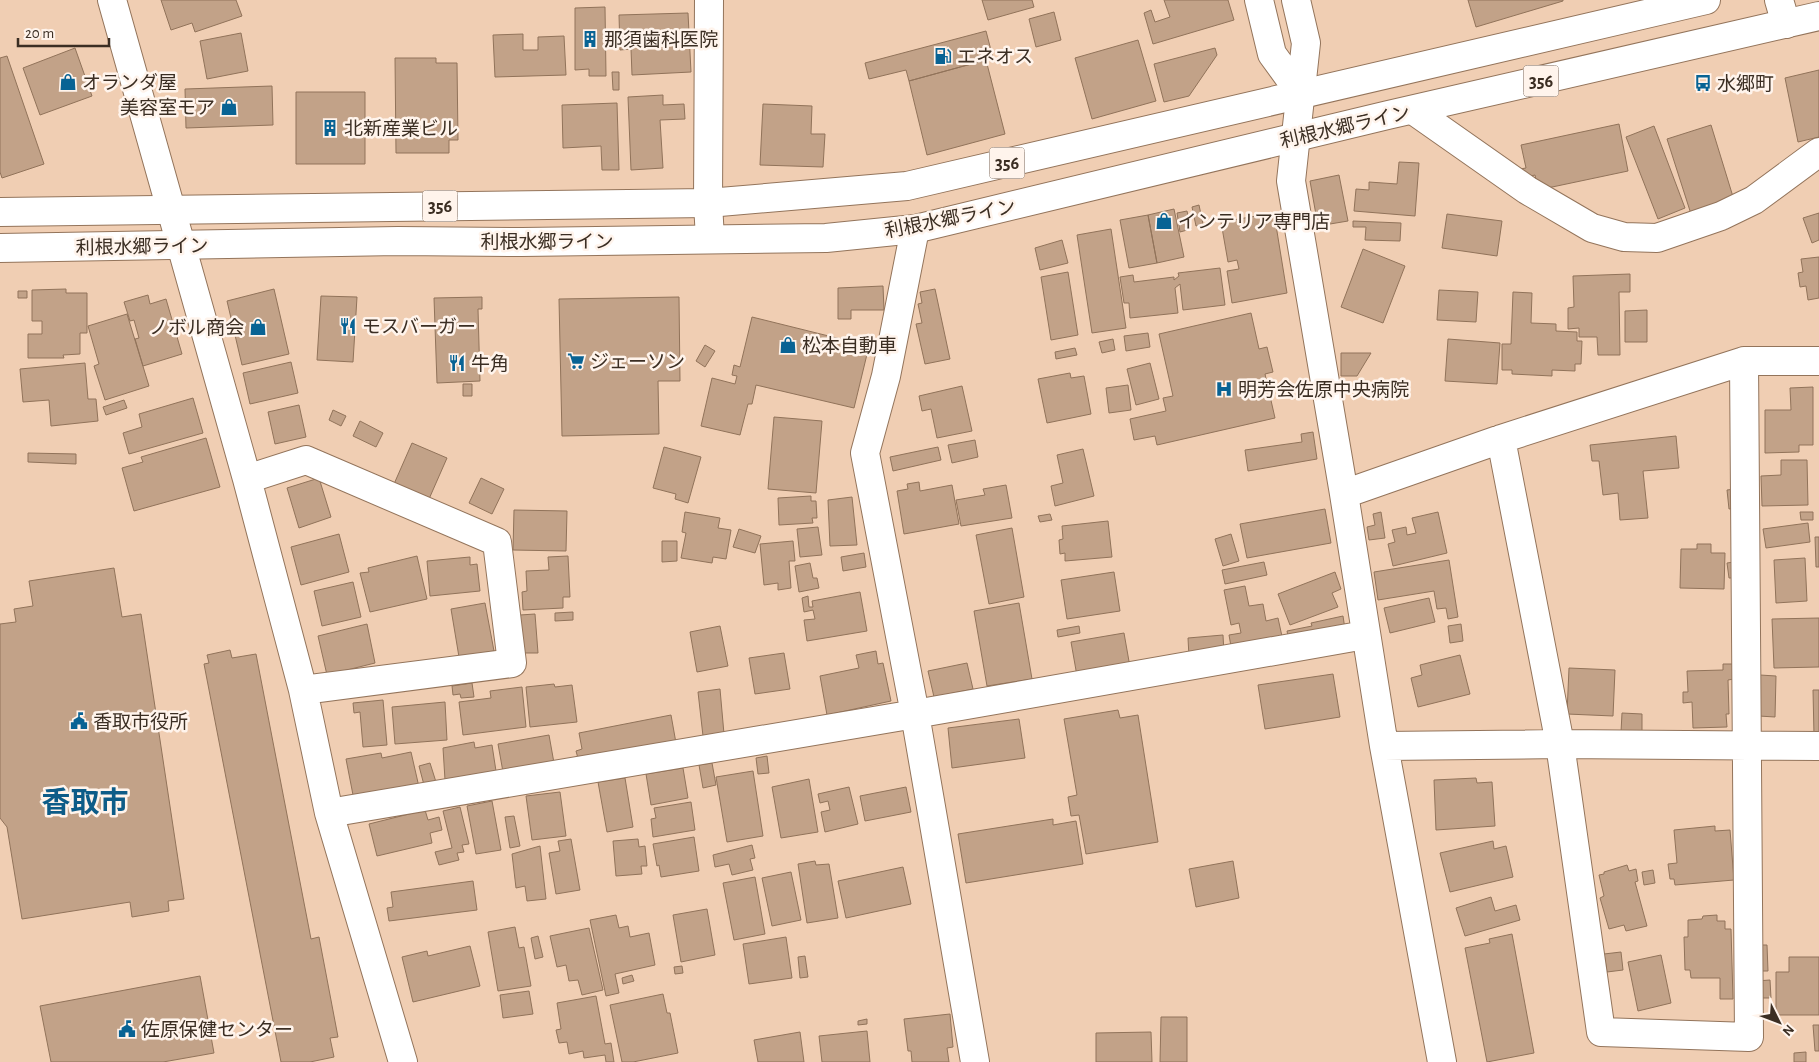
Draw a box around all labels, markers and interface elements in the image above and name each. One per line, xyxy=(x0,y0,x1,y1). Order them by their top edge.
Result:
scale bar xyxy=(18,15,109,47)
text: 20 m xyxy=(25,26,54,41)
building icon: 那須歯科医院 xyxy=(580,29,600,49)
place label: 那須歯科医院 xyxy=(604,30,718,50)
fuel station icon: エネオス xyxy=(933,46,953,66)
place label: エネオス xyxy=(957,47,1033,67)
road number: 356 xyxy=(1524,66,1558,96)
shop icon: オランダ屋 xyxy=(58,72,78,92)
place label: オランダ屋 xyxy=(82,72,177,93)
bus stop icon: 水郷町 xyxy=(1693,73,1713,93)
place label: 水郷町 xyxy=(1717,74,1774,94)
place label: 美容室モア xyxy=(120,97,215,118)
shop icon: 美容室モア xyxy=(219,97,239,117)
street label: 利根水郷ライン xyxy=(1278,102,1412,152)
building icon: 北新産業ビル xyxy=(320,118,340,138)
place label: 北新産業ビル xyxy=(344,119,458,139)
road number: 356 xyxy=(990,148,1024,178)
road number: 356 xyxy=(422,190,458,222)
street label: 利根水郷ライン xyxy=(883,196,1017,241)
shop icon: インテリア専門店 xyxy=(1154,211,1174,231)
place label: インテリア専門店 xyxy=(1178,211,1330,232)
street label: 利根水郷ライン xyxy=(480,232,614,252)
street label: 利根水郷ライン xyxy=(75,236,209,258)
restaurant icon: モスバーガー xyxy=(338,316,358,336)
shop icon: ノボル商会 xyxy=(248,317,268,337)
place label: モスバーガー xyxy=(362,317,476,337)
place label: ノボル商会 xyxy=(149,318,244,338)
shop icon: 松本自動車 xyxy=(778,335,798,355)
place label: 松本自動車 xyxy=(802,335,897,356)
supermarket icon: ジェーソン xyxy=(566,351,586,371)
place label: ジェーソン xyxy=(590,352,685,372)
restaurant icon: 牛角 xyxy=(447,353,467,373)
place label: 牛角 xyxy=(471,353,509,374)
hospital icon: 明芳会佐原中央病院 xyxy=(1214,379,1234,399)
place label: 明芳会佐原中央病院 xyxy=(1238,379,1409,400)
public building icon: 香取市役所 xyxy=(69,711,89,731)
place label: 香取市役所 xyxy=(93,711,188,732)
district label: 香取市 xyxy=(41,787,129,818)
north arrow xyxy=(1754,997,1804,1047)
public building icon: 佐原保健センター xyxy=(117,1019,137,1039)
place label: 佐原保健センター xyxy=(141,1020,293,1040)
text: N xyxy=(1779,1022,1796,1038)

